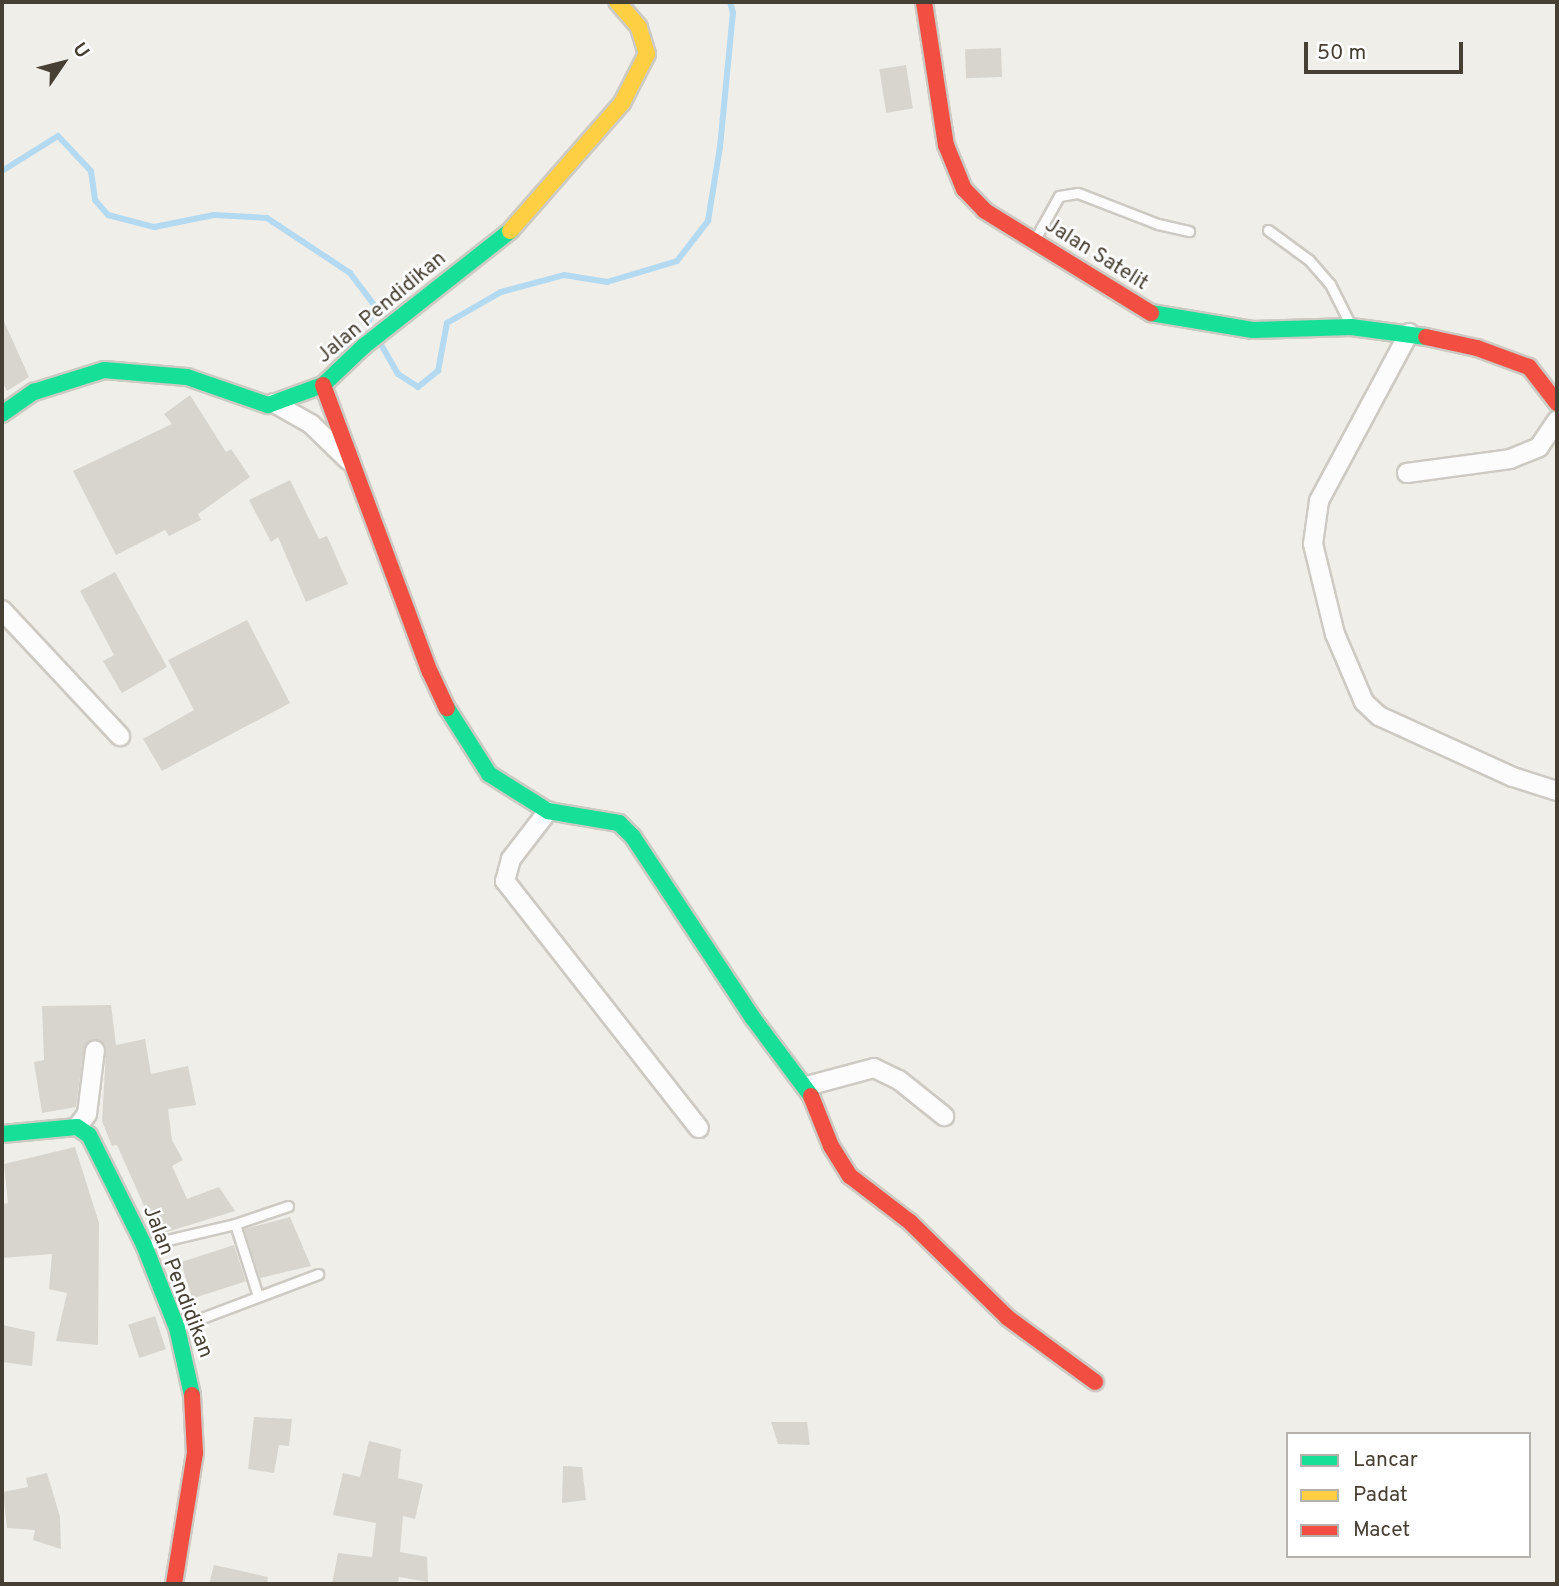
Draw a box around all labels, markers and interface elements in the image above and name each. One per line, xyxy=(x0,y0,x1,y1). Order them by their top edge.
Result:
north arrow xyxy=(28,28,98,98)
scale bar xyxy=(1307,28,1466,72)
text: U xyxy=(66,39,94,63)
text: 50 m xyxy=(1317,40,1366,67)
street label: Jalan Satelit xyxy=(1040,213,1152,297)
street label: Jalan Pendidikan xyxy=(312,247,452,369)
street label: Jalan Pendidikan xyxy=(136,1202,218,1362)
legend xyxy=(1286,1432,1531,1558)
text: Lancar xyxy=(1353,1447,1418,1474)
text: Padat xyxy=(1353,1482,1408,1509)
text: Macet xyxy=(1353,1517,1410,1544)

